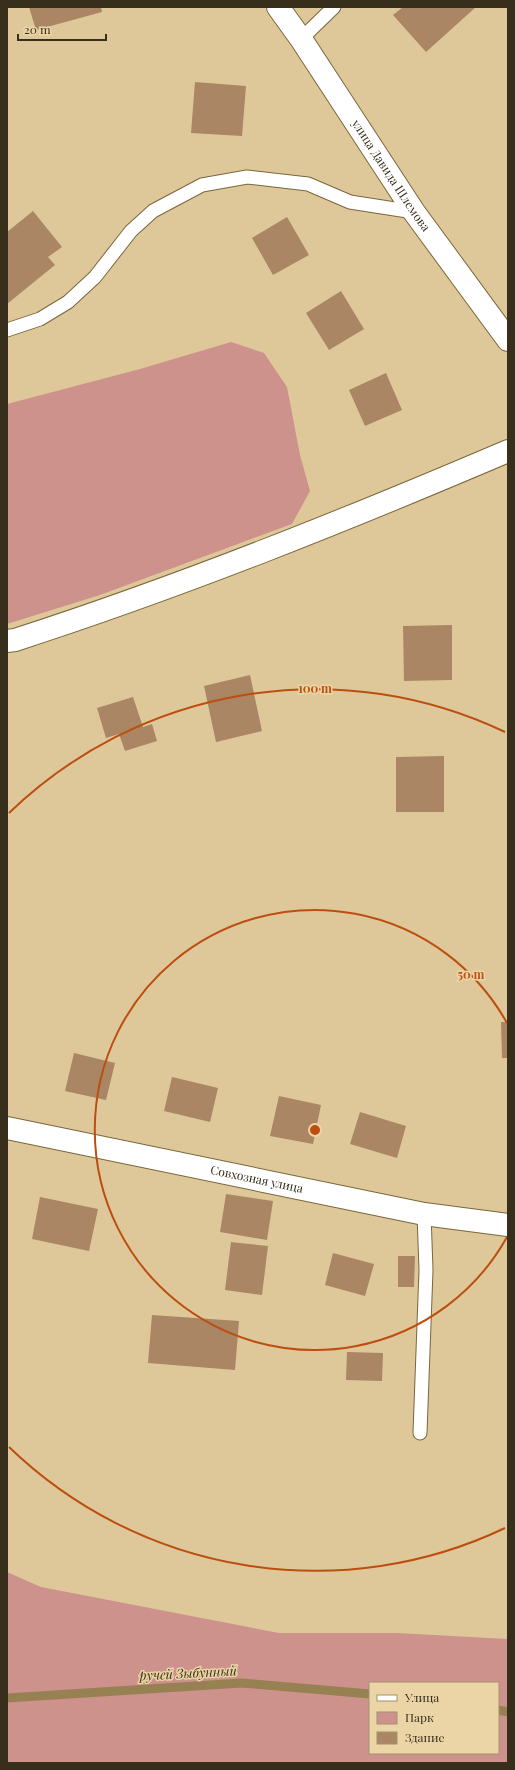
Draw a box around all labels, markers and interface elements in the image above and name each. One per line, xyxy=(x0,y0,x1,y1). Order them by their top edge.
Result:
scale bar xyxy=(18,16,106,42)
text: 20 m xyxy=(24,21,51,37)
street label: улица Давида Шлемова xyxy=(348,115,435,234)
text: 100 m xyxy=(298,680,332,696)
text: 50 m xyxy=(458,966,485,982)
centre of rings xyxy=(308,1123,322,1137)
street label: Совхозная улица xyxy=(209,1161,305,1196)
water label: ручей Зыбунный xyxy=(138,1661,238,1684)
legend xyxy=(369,1682,499,1754)
text: Улица xyxy=(404,1689,439,1705)
text: Парк xyxy=(405,1709,434,1725)
text: Здание xyxy=(405,1729,445,1745)

